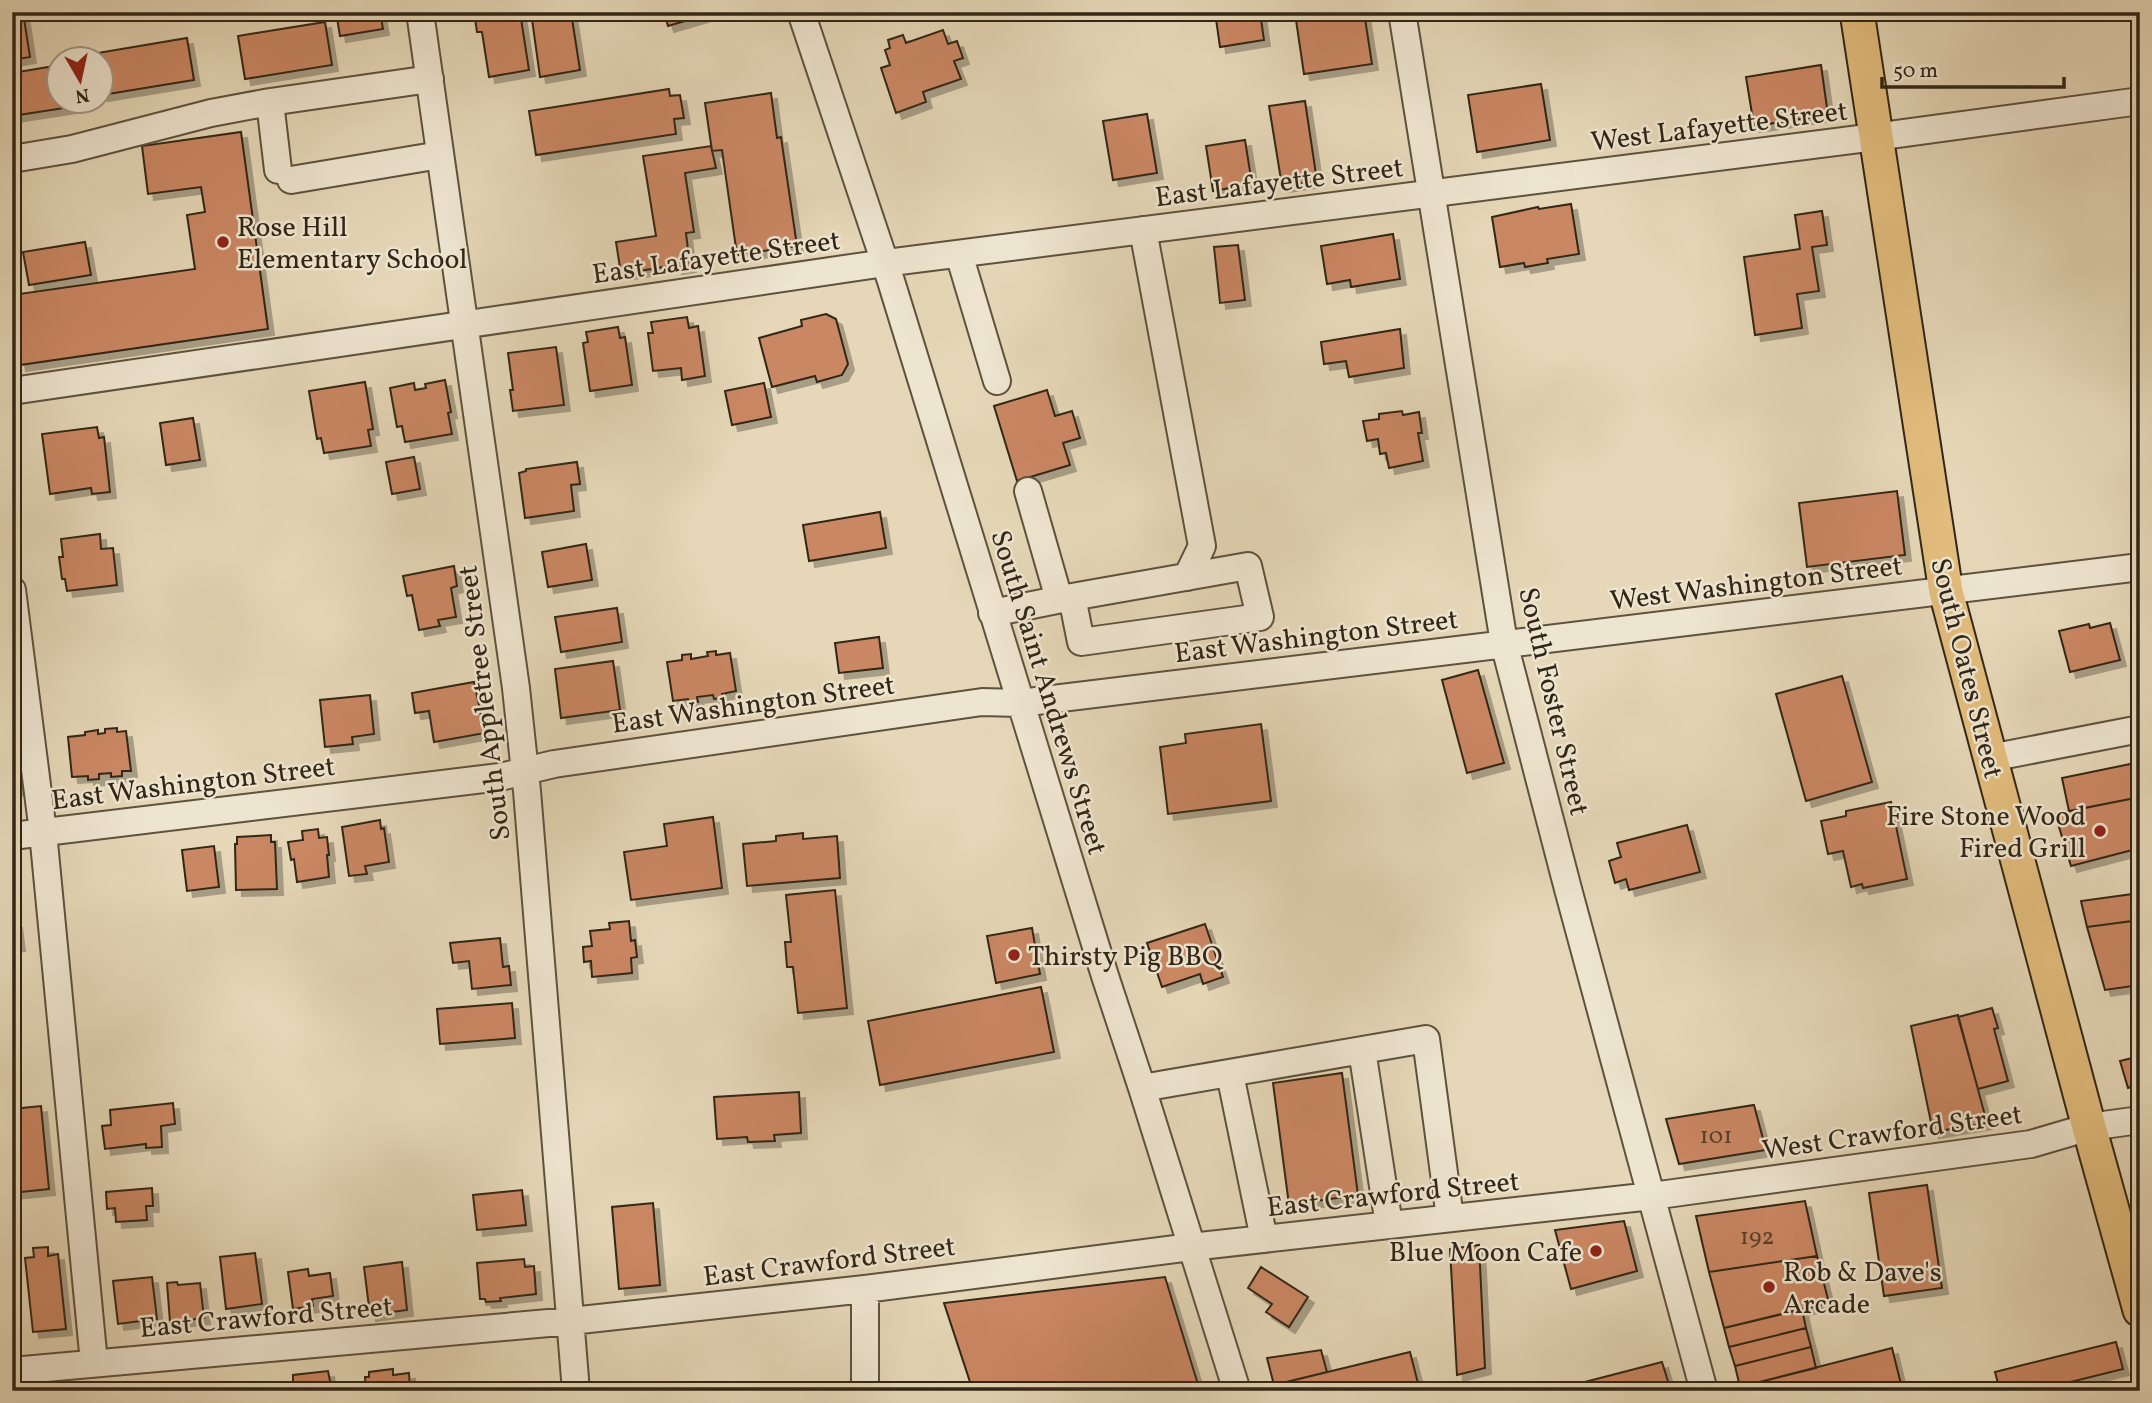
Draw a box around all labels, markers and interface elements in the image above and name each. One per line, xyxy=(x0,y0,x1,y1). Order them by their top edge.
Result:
north arrow xyxy=(46,46,116,116)
scale bar xyxy=(1882,46,2064,90)
text: 50 m xyxy=(1893,57,1938,86)
text: N xyxy=(73,81,91,109)
street label: West Lafayette Street xyxy=(1589,92,1850,163)
street label: East Lafayette Street xyxy=(1153,149,1406,218)
place label: Rose Hill Elementary School xyxy=(237,209,468,280)
street label: East Lafayette Street xyxy=(590,222,843,295)
marker: Rose Hill Elementary School xyxy=(215,234,231,250)
street label: South Saint Andrews Street xyxy=(980,525,1116,860)
street label: West Washington Street xyxy=(1608,547,1905,622)
street label: South Oates Street xyxy=(1919,554,2012,783)
street label: South Appletree Street xyxy=(449,563,522,843)
street label: South Foster Street xyxy=(1507,584,1598,819)
street label: East Washington Street xyxy=(1172,601,1460,674)
street label: East Washington Street xyxy=(609,666,898,745)
street label: East Washington Street xyxy=(49,748,337,821)
place label: Fire Stone Wood Fired Grill xyxy=(1886,798,2086,869)
marker: Fire Stone Wood Fired Grill xyxy=(2092,823,2108,839)
place label: Thirsty Pig BBQ xyxy=(1028,938,1224,977)
marker: Thirsty Pig BBQ xyxy=(1006,947,1022,963)
street label: West Crawford Street xyxy=(1760,1096,2025,1171)
house number: 101 xyxy=(1699,1120,1733,1154)
street label: East Crawford Street xyxy=(1265,1163,1522,1228)
house number: 192 xyxy=(1740,1221,1774,1255)
street label: East Crawford Street xyxy=(701,1228,958,1297)
place label: Blue Moon Cafe xyxy=(1389,1234,1582,1273)
marker: Blue Moon Cafe xyxy=(1588,1243,1604,1259)
place label: Rob & Dave's Arcade xyxy=(1783,1254,1942,1325)
marker: Rob & Dave's Arcade xyxy=(1761,1279,1777,1295)
street label: East Crawford Street xyxy=(138,1288,394,1349)

